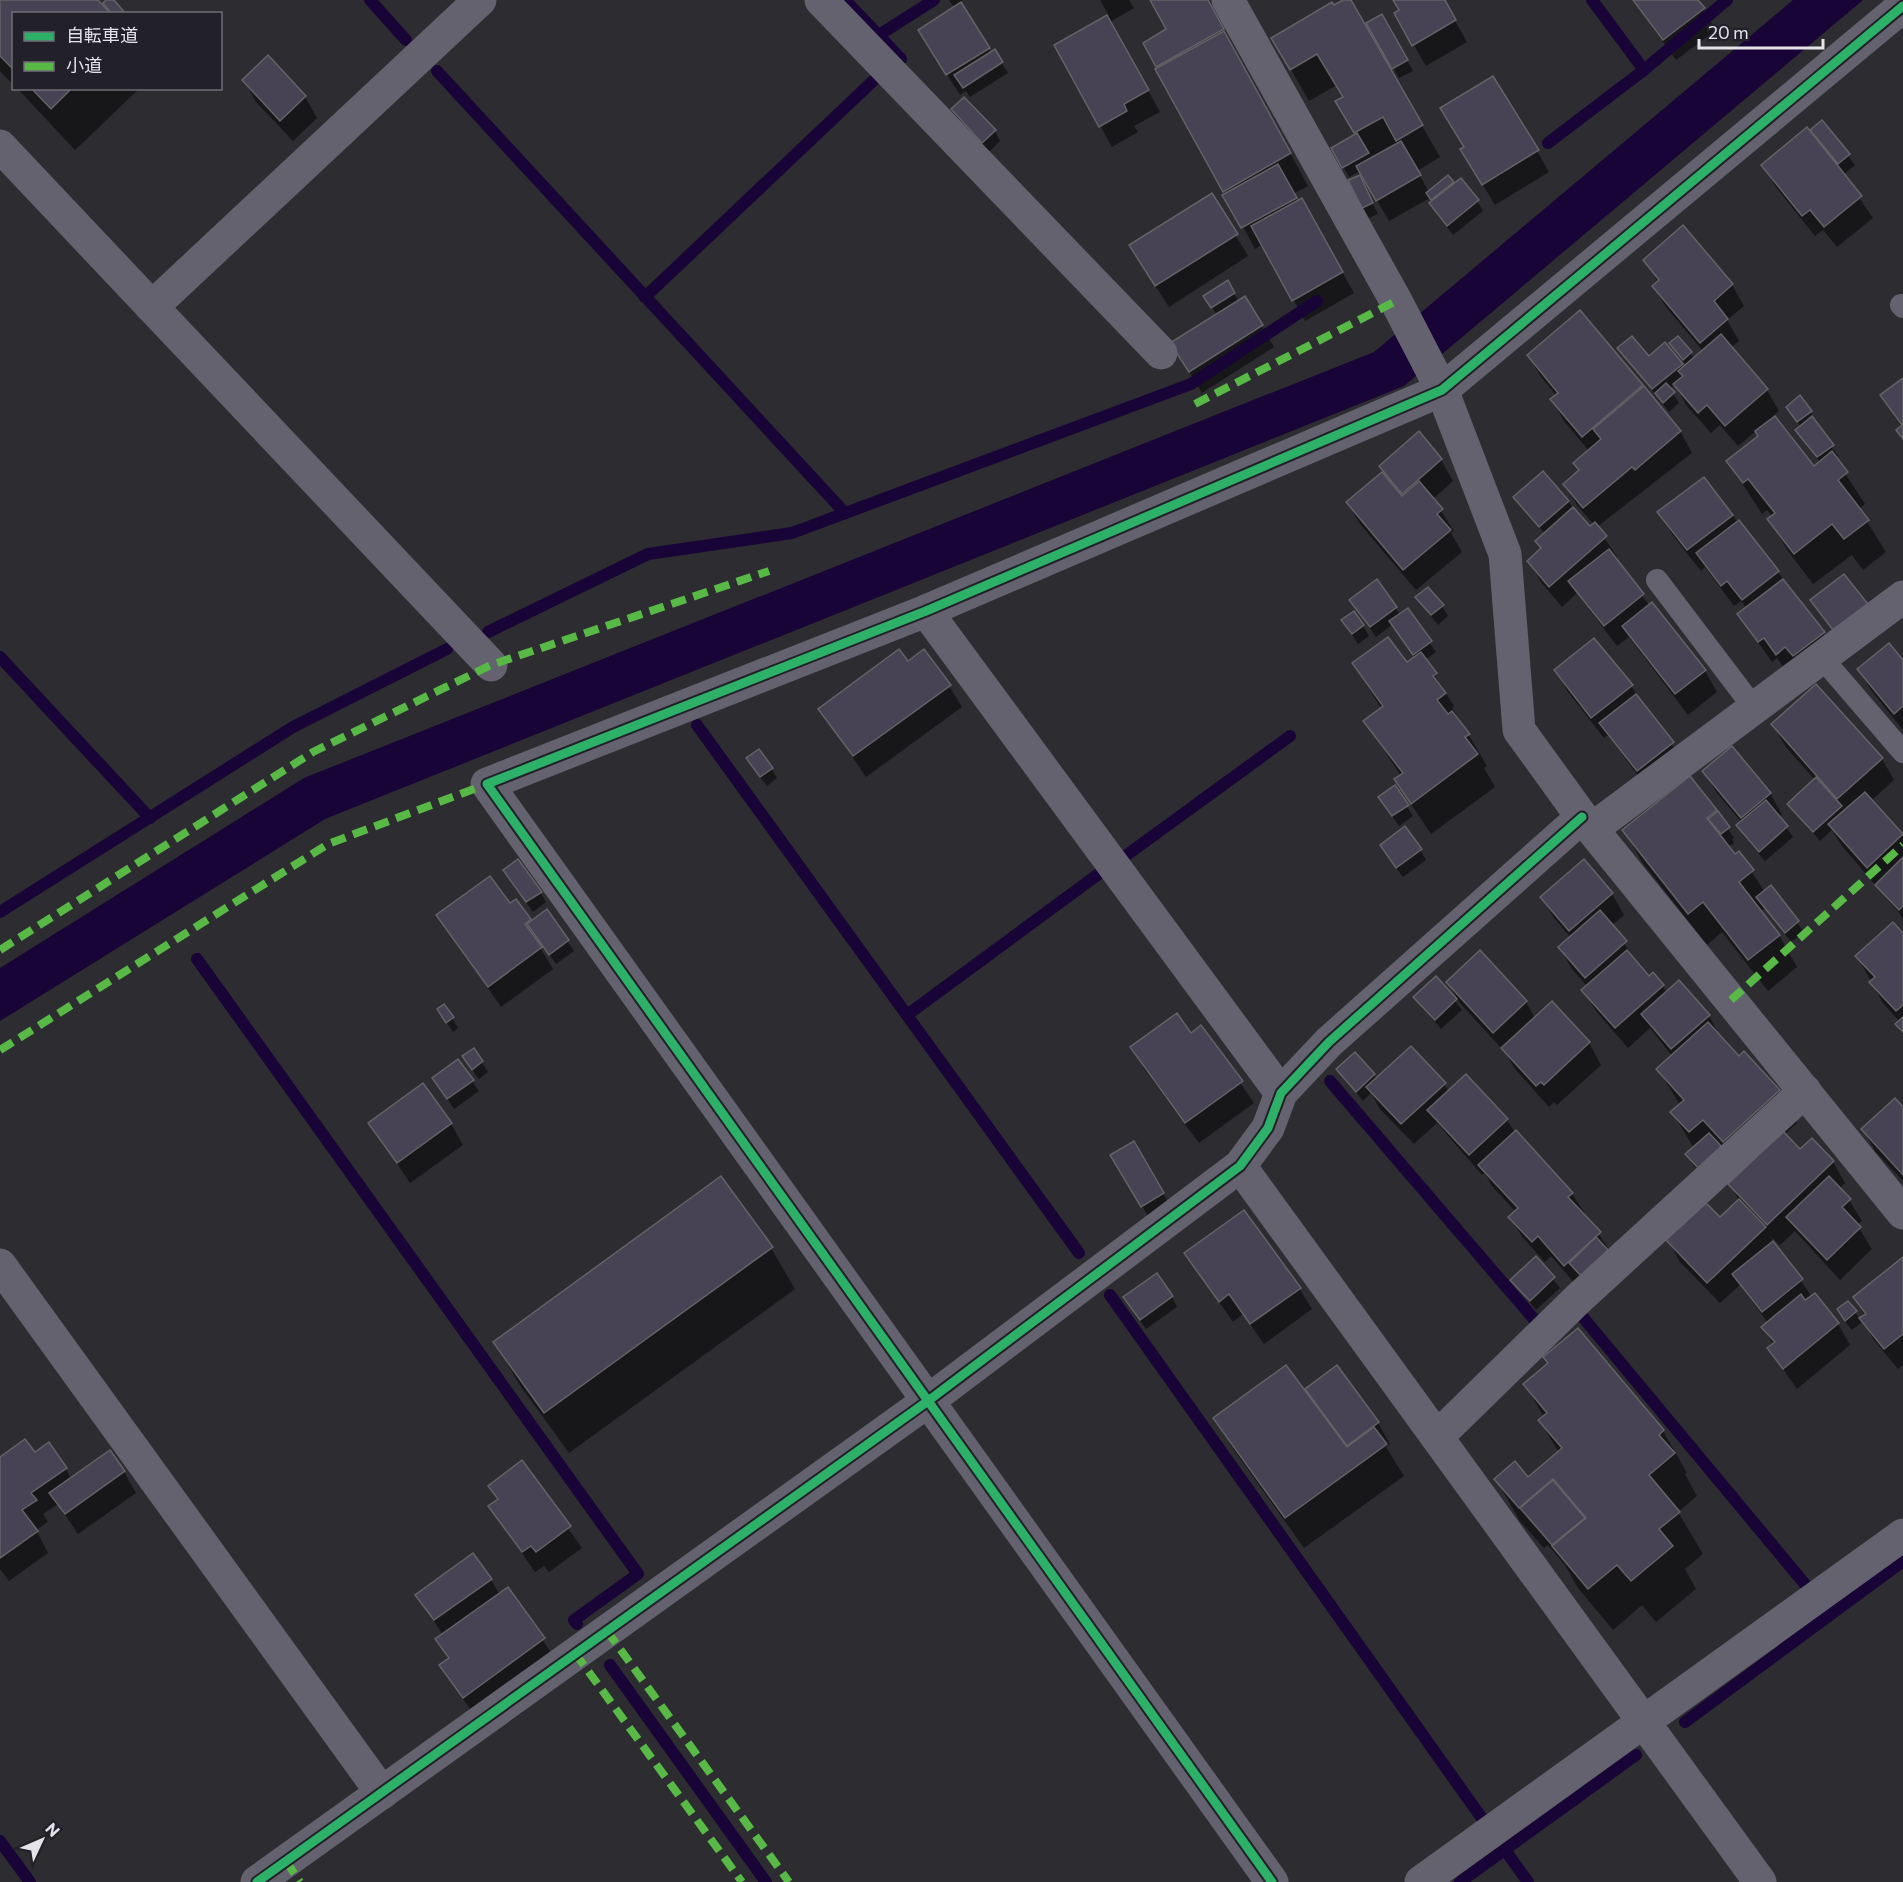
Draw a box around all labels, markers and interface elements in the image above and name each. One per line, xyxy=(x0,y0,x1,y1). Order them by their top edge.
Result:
legend xyxy=(12,12,222,90)
scale bar xyxy=(1699,12,1824,50)
text: 20 m xyxy=(1708,21,1749,43)
text: 自転車道 xyxy=(66,24,138,46)
text: 小道 xyxy=(66,54,102,76)
north arrow xyxy=(12,1810,72,1870)
text: N xyxy=(42,1818,64,1840)

